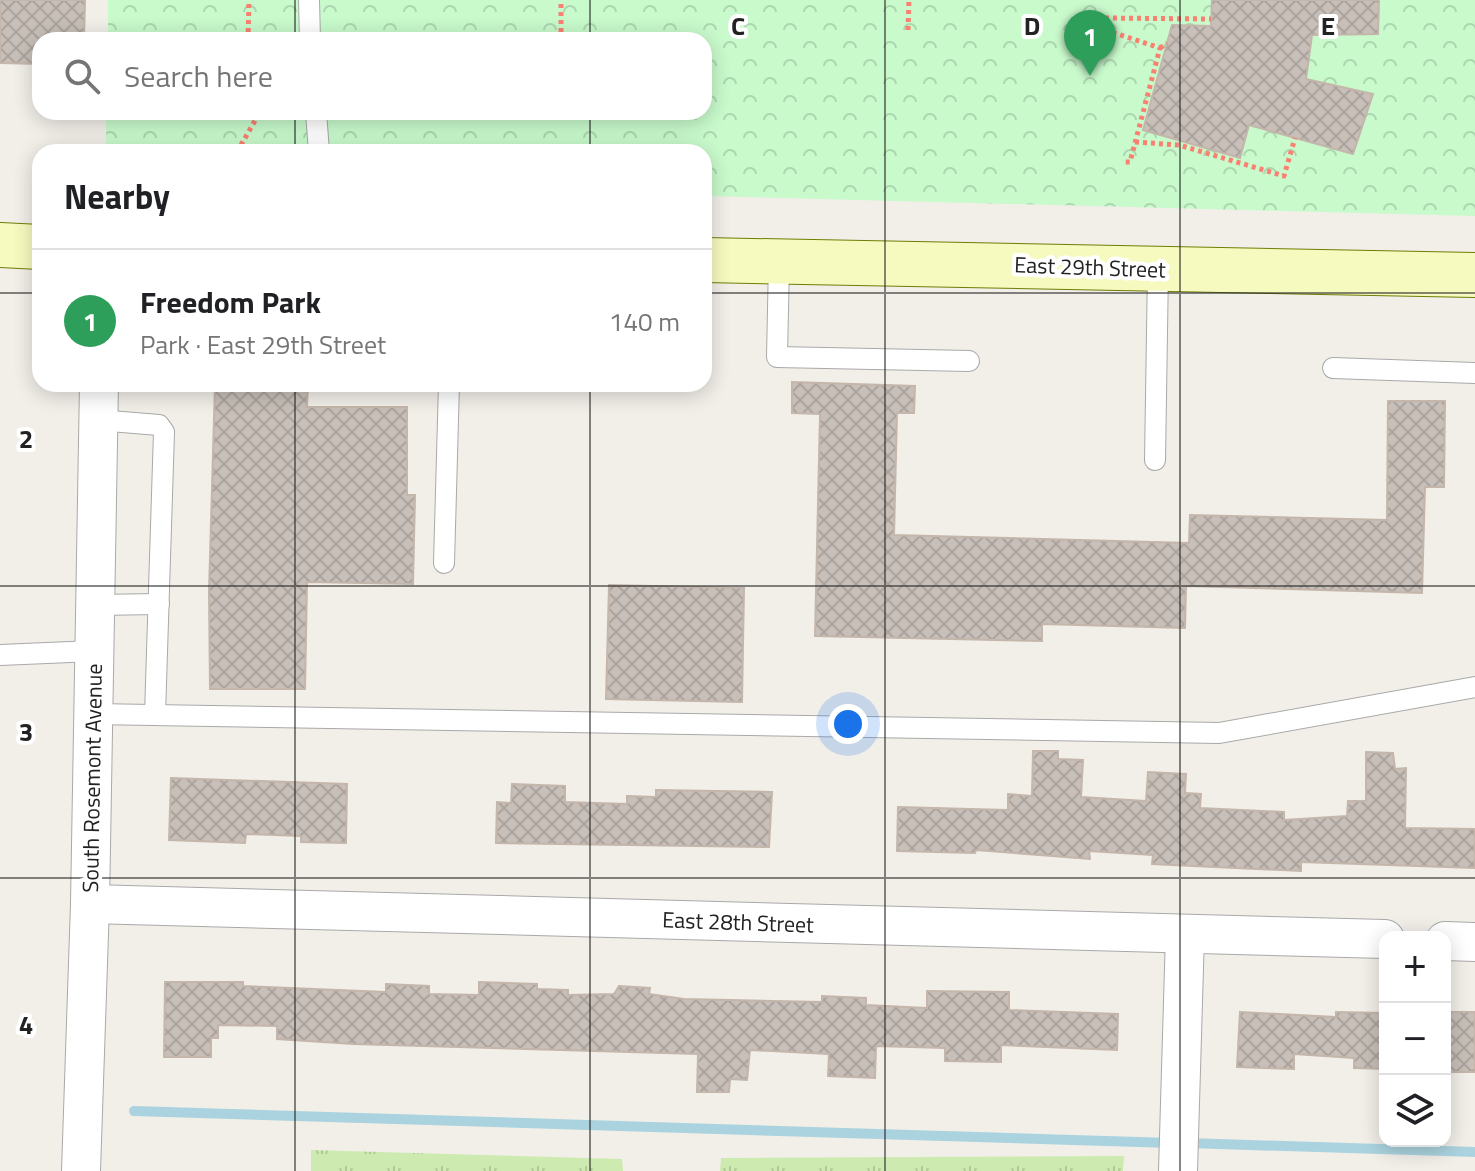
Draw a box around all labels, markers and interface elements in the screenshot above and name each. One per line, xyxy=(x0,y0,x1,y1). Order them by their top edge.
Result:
text: C xyxy=(731,6,745,45)
text: D xyxy=(1024,6,1040,45)
text: E xyxy=(1321,6,1335,45)
pin: 1 xyxy=(1064,10,1116,76)
search box xyxy=(32,32,712,120)
text: Search here xyxy=(124,53,273,99)
icon: search xyxy=(60,54,104,98)
text: Nearby xyxy=(64,170,170,222)
street label: East 29th Street xyxy=(1014,247,1167,287)
text: Freedom Park xyxy=(140,279,321,325)
text: 1 xyxy=(83,302,97,341)
text: 140 m xyxy=(609,302,680,341)
text: Park · East 29th Street xyxy=(140,325,386,364)
text: 2 xyxy=(19,419,33,458)
street label: South Rosemont Avenue xyxy=(73,663,111,893)
your location xyxy=(828,704,868,744)
text: 3 xyxy=(19,712,33,751)
street label: East 28th Street xyxy=(662,902,815,942)
map controls xyxy=(1379,931,1451,1147)
button: + xyxy=(1379,931,1451,1003)
button: − xyxy=(1379,1003,1451,1075)
text: 4 xyxy=(19,1005,33,1044)
button: layers xyxy=(1379,1075,1451,1147)

